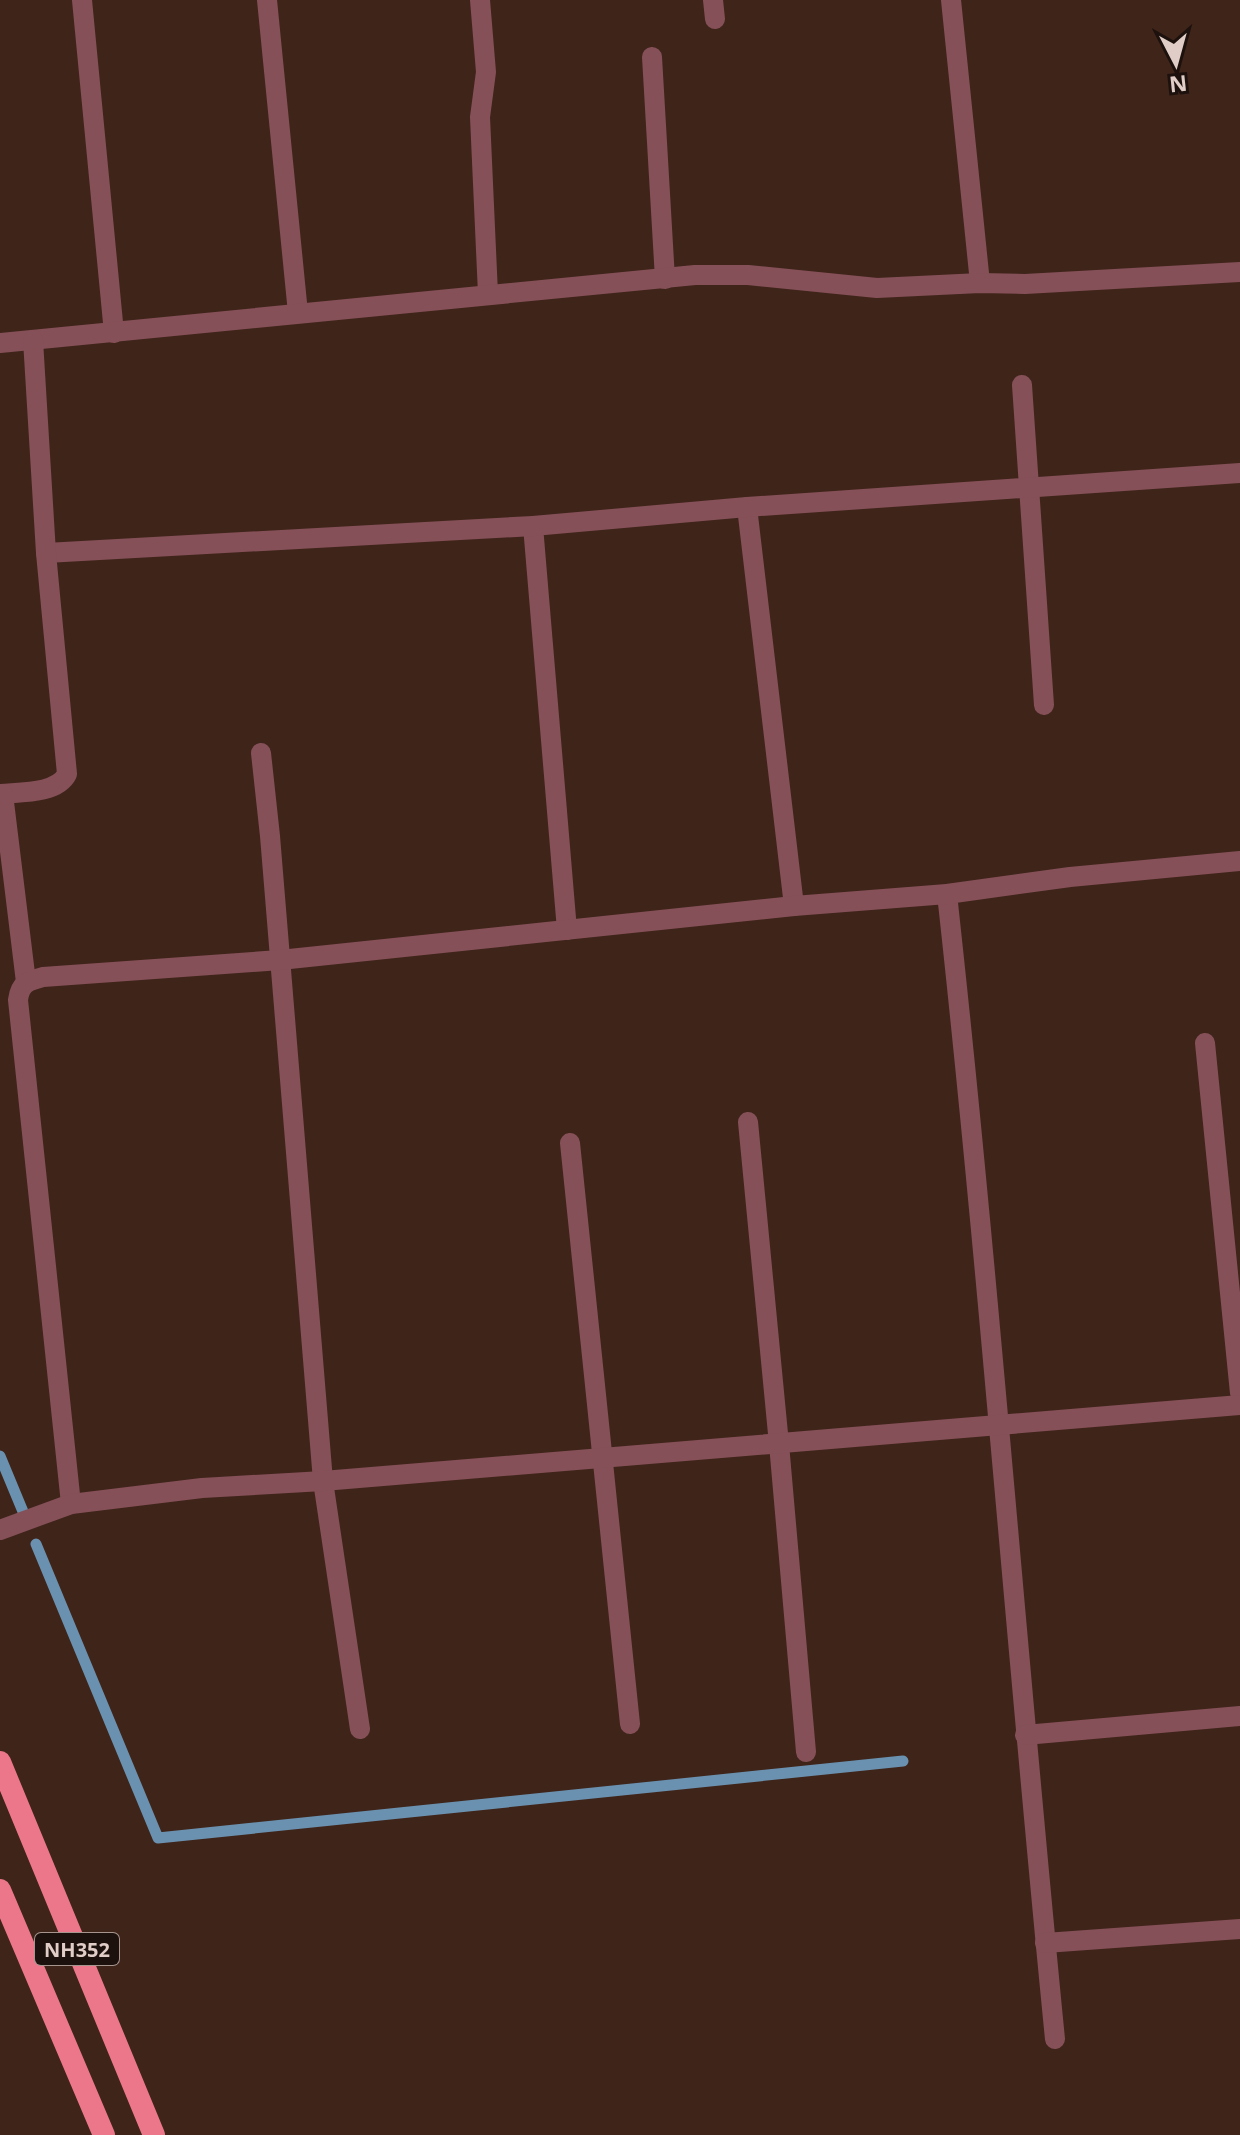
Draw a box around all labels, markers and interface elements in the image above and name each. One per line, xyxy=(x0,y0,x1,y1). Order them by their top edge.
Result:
north arrow xyxy=(1136,24,1216,104)
text: N xyxy=(1168,69,1189,101)
road number: NH352 xyxy=(35,1933,119,1965)

